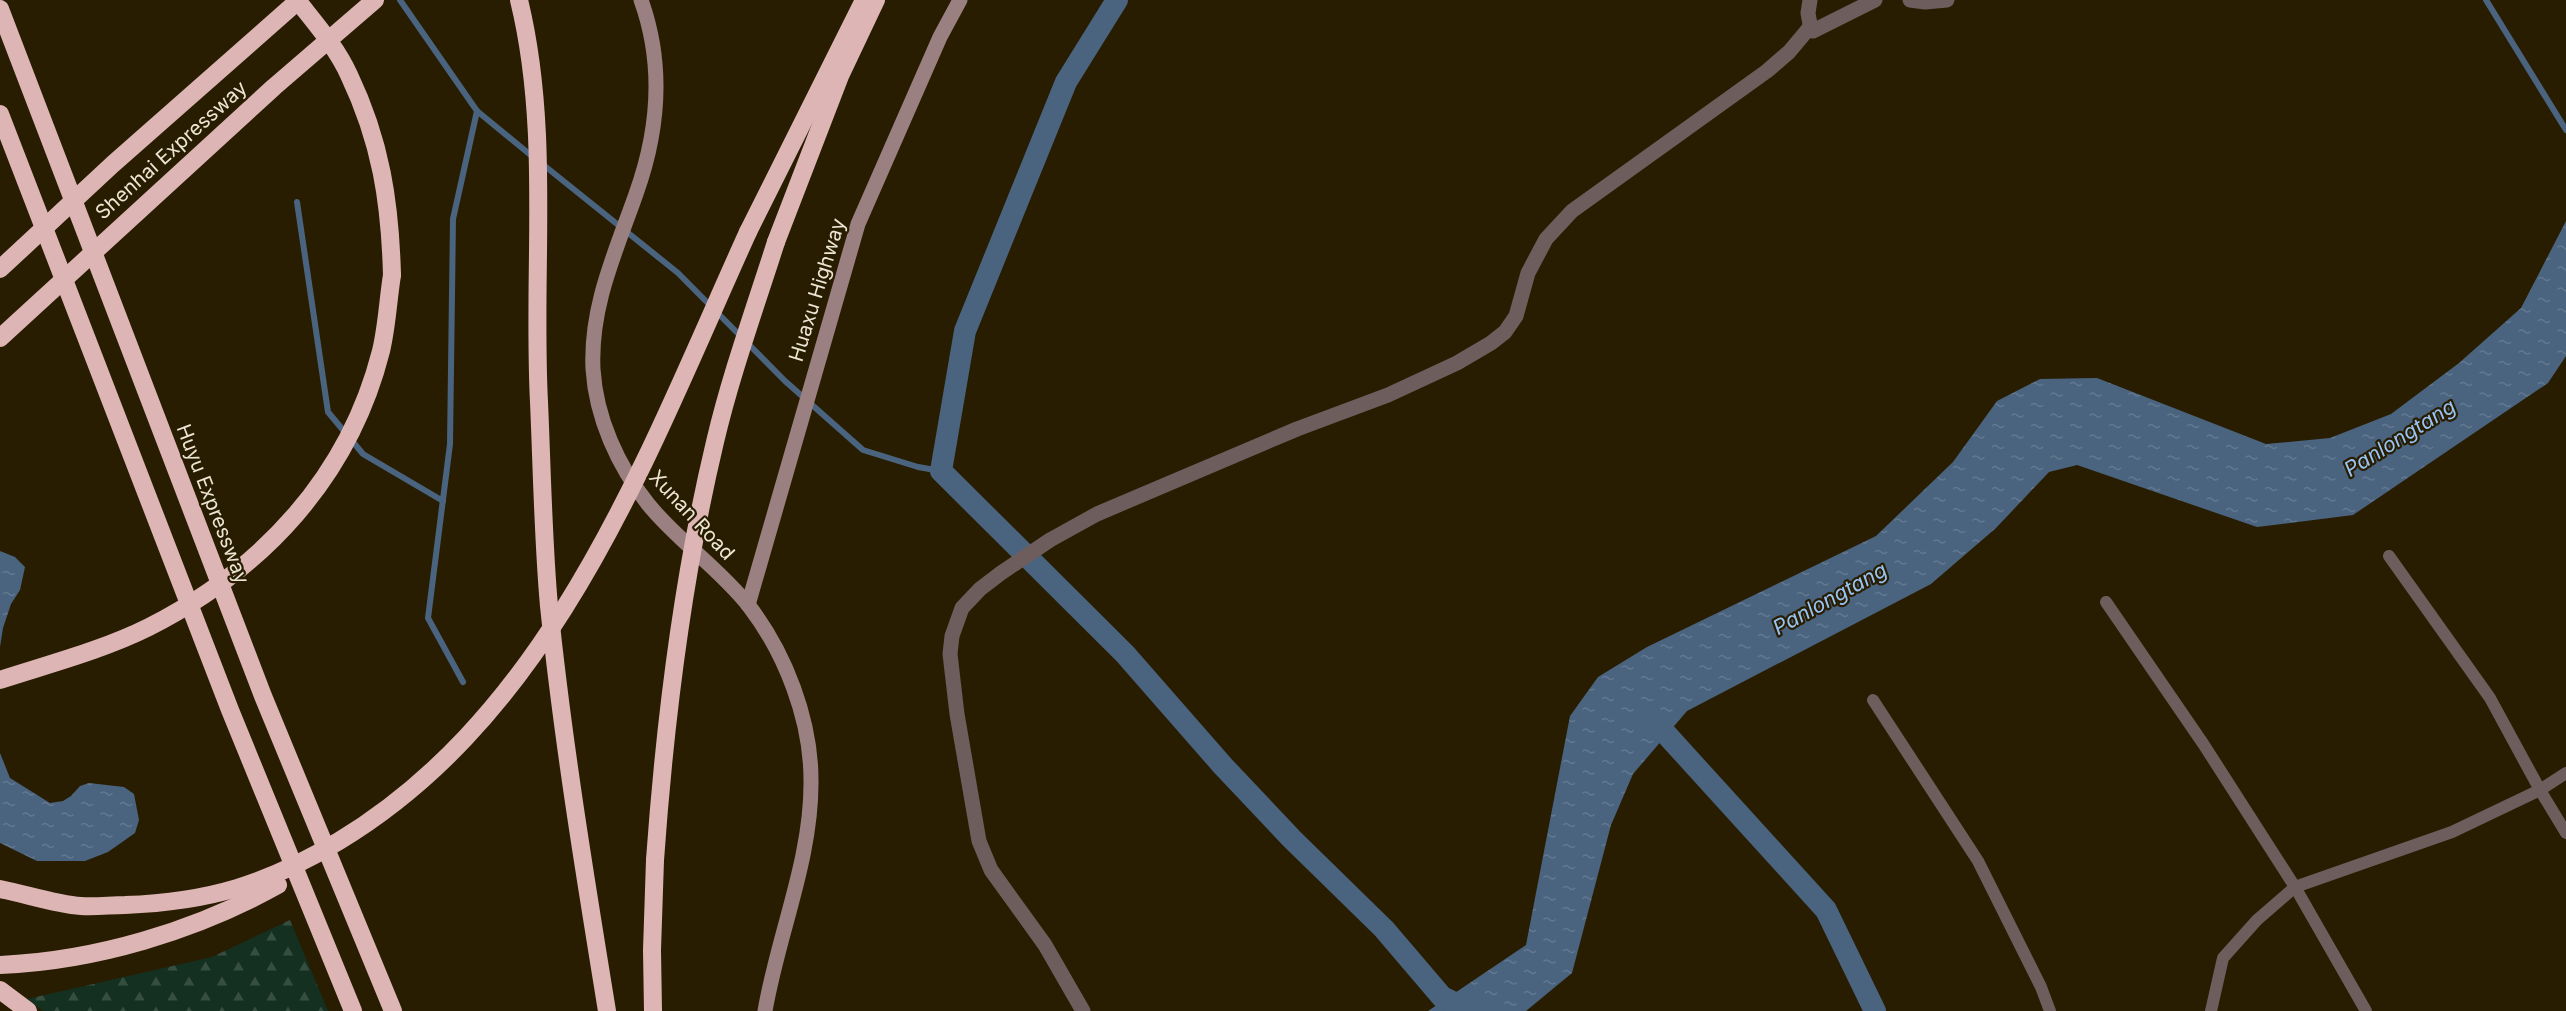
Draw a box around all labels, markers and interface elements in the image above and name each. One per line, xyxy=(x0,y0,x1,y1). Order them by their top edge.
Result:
street label: Shenhai Expressway xyxy=(90,76,252,224)
street label: Huaxu Highway xyxy=(784,215,850,365)
water label: Panlongtang xyxy=(2339,393,2460,482)
street label: Huyu Expressway xyxy=(171,421,255,587)
street label: Xunan Road xyxy=(644,465,740,565)
water label: Panlongtang xyxy=(1768,557,1891,640)

